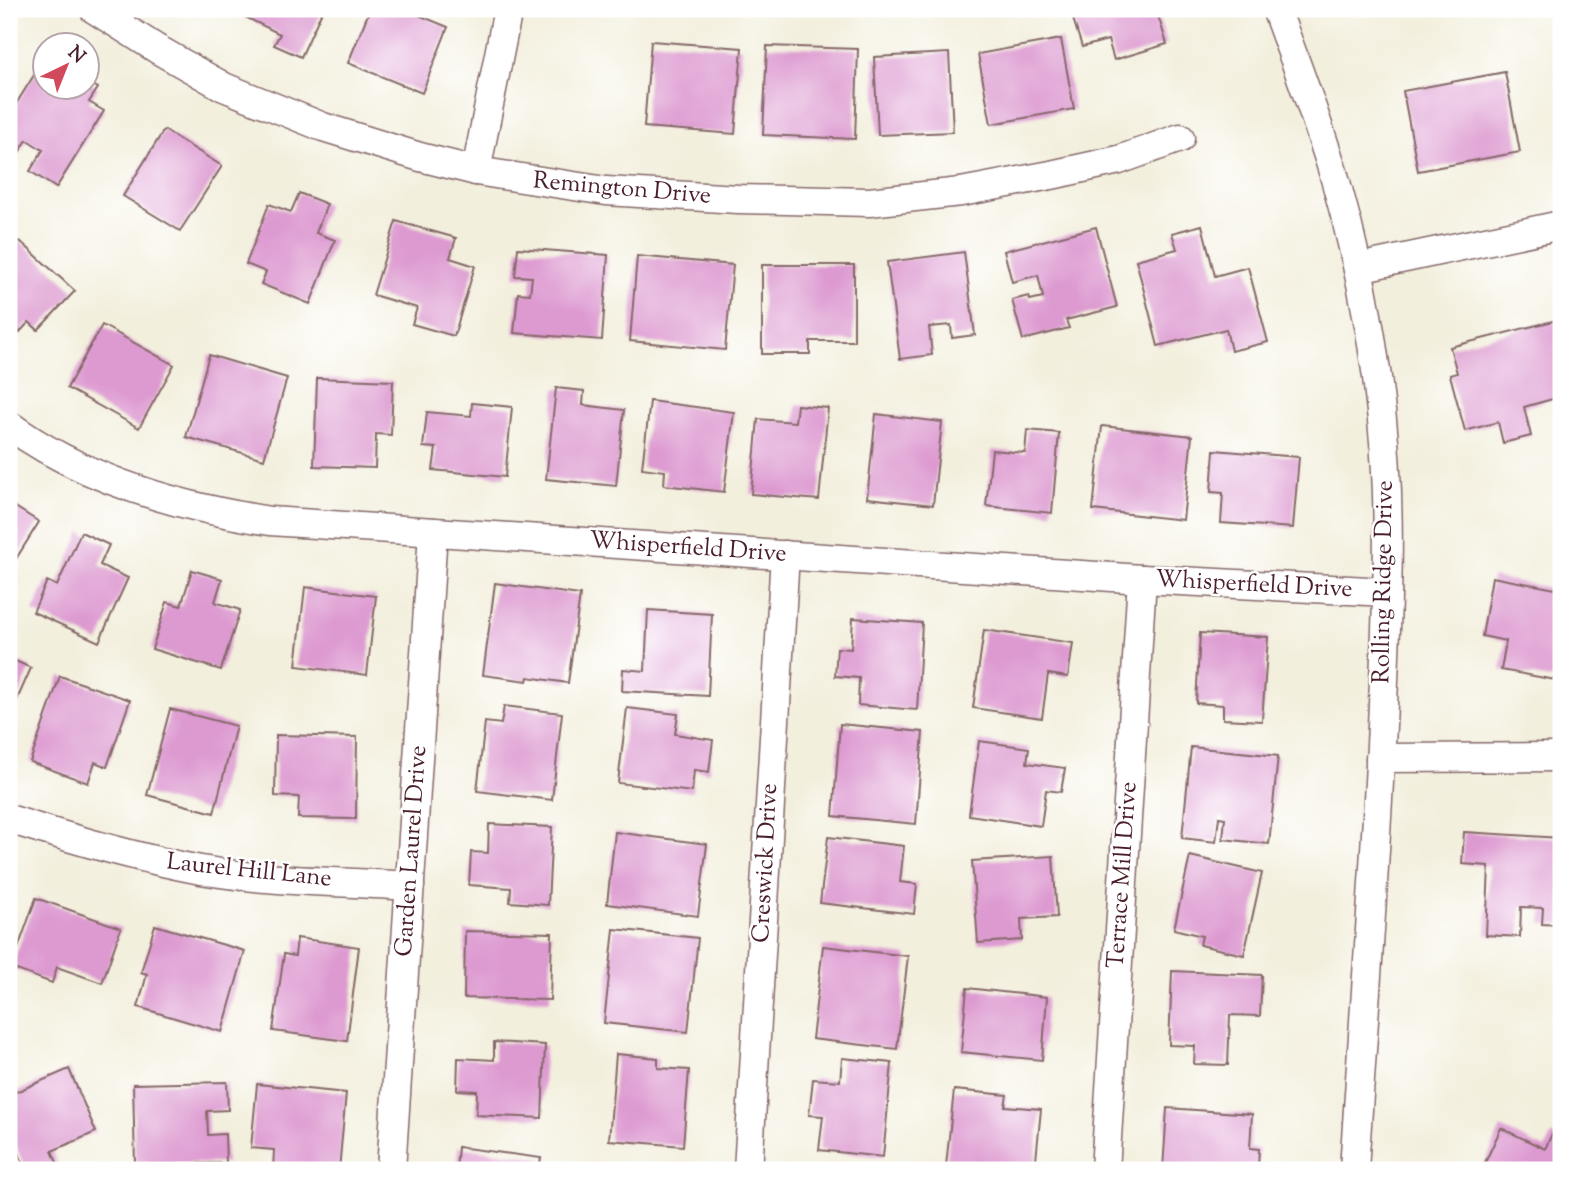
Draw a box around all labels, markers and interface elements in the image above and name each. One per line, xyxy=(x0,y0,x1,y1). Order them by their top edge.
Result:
north arrow xyxy=(32,32,102,102)
text: N xyxy=(61,40,91,70)
street label: Remington Drive xyxy=(532,164,712,214)
street label: Rolling Ridge Drive xyxy=(1365,480,1403,684)
street label: Whisperfield Drive xyxy=(588,524,788,572)
street label: Whisperfield Drive xyxy=(1155,563,1353,607)
street label: Garden Laurel Drive xyxy=(388,744,436,958)
street label: Terrace Mill Drive xyxy=(1100,781,1146,969)
street label: Creswick Drive xyxy=(745,782,787,944)
street label: Laurel Hill Lane xyxy=(165,845,333,897)

